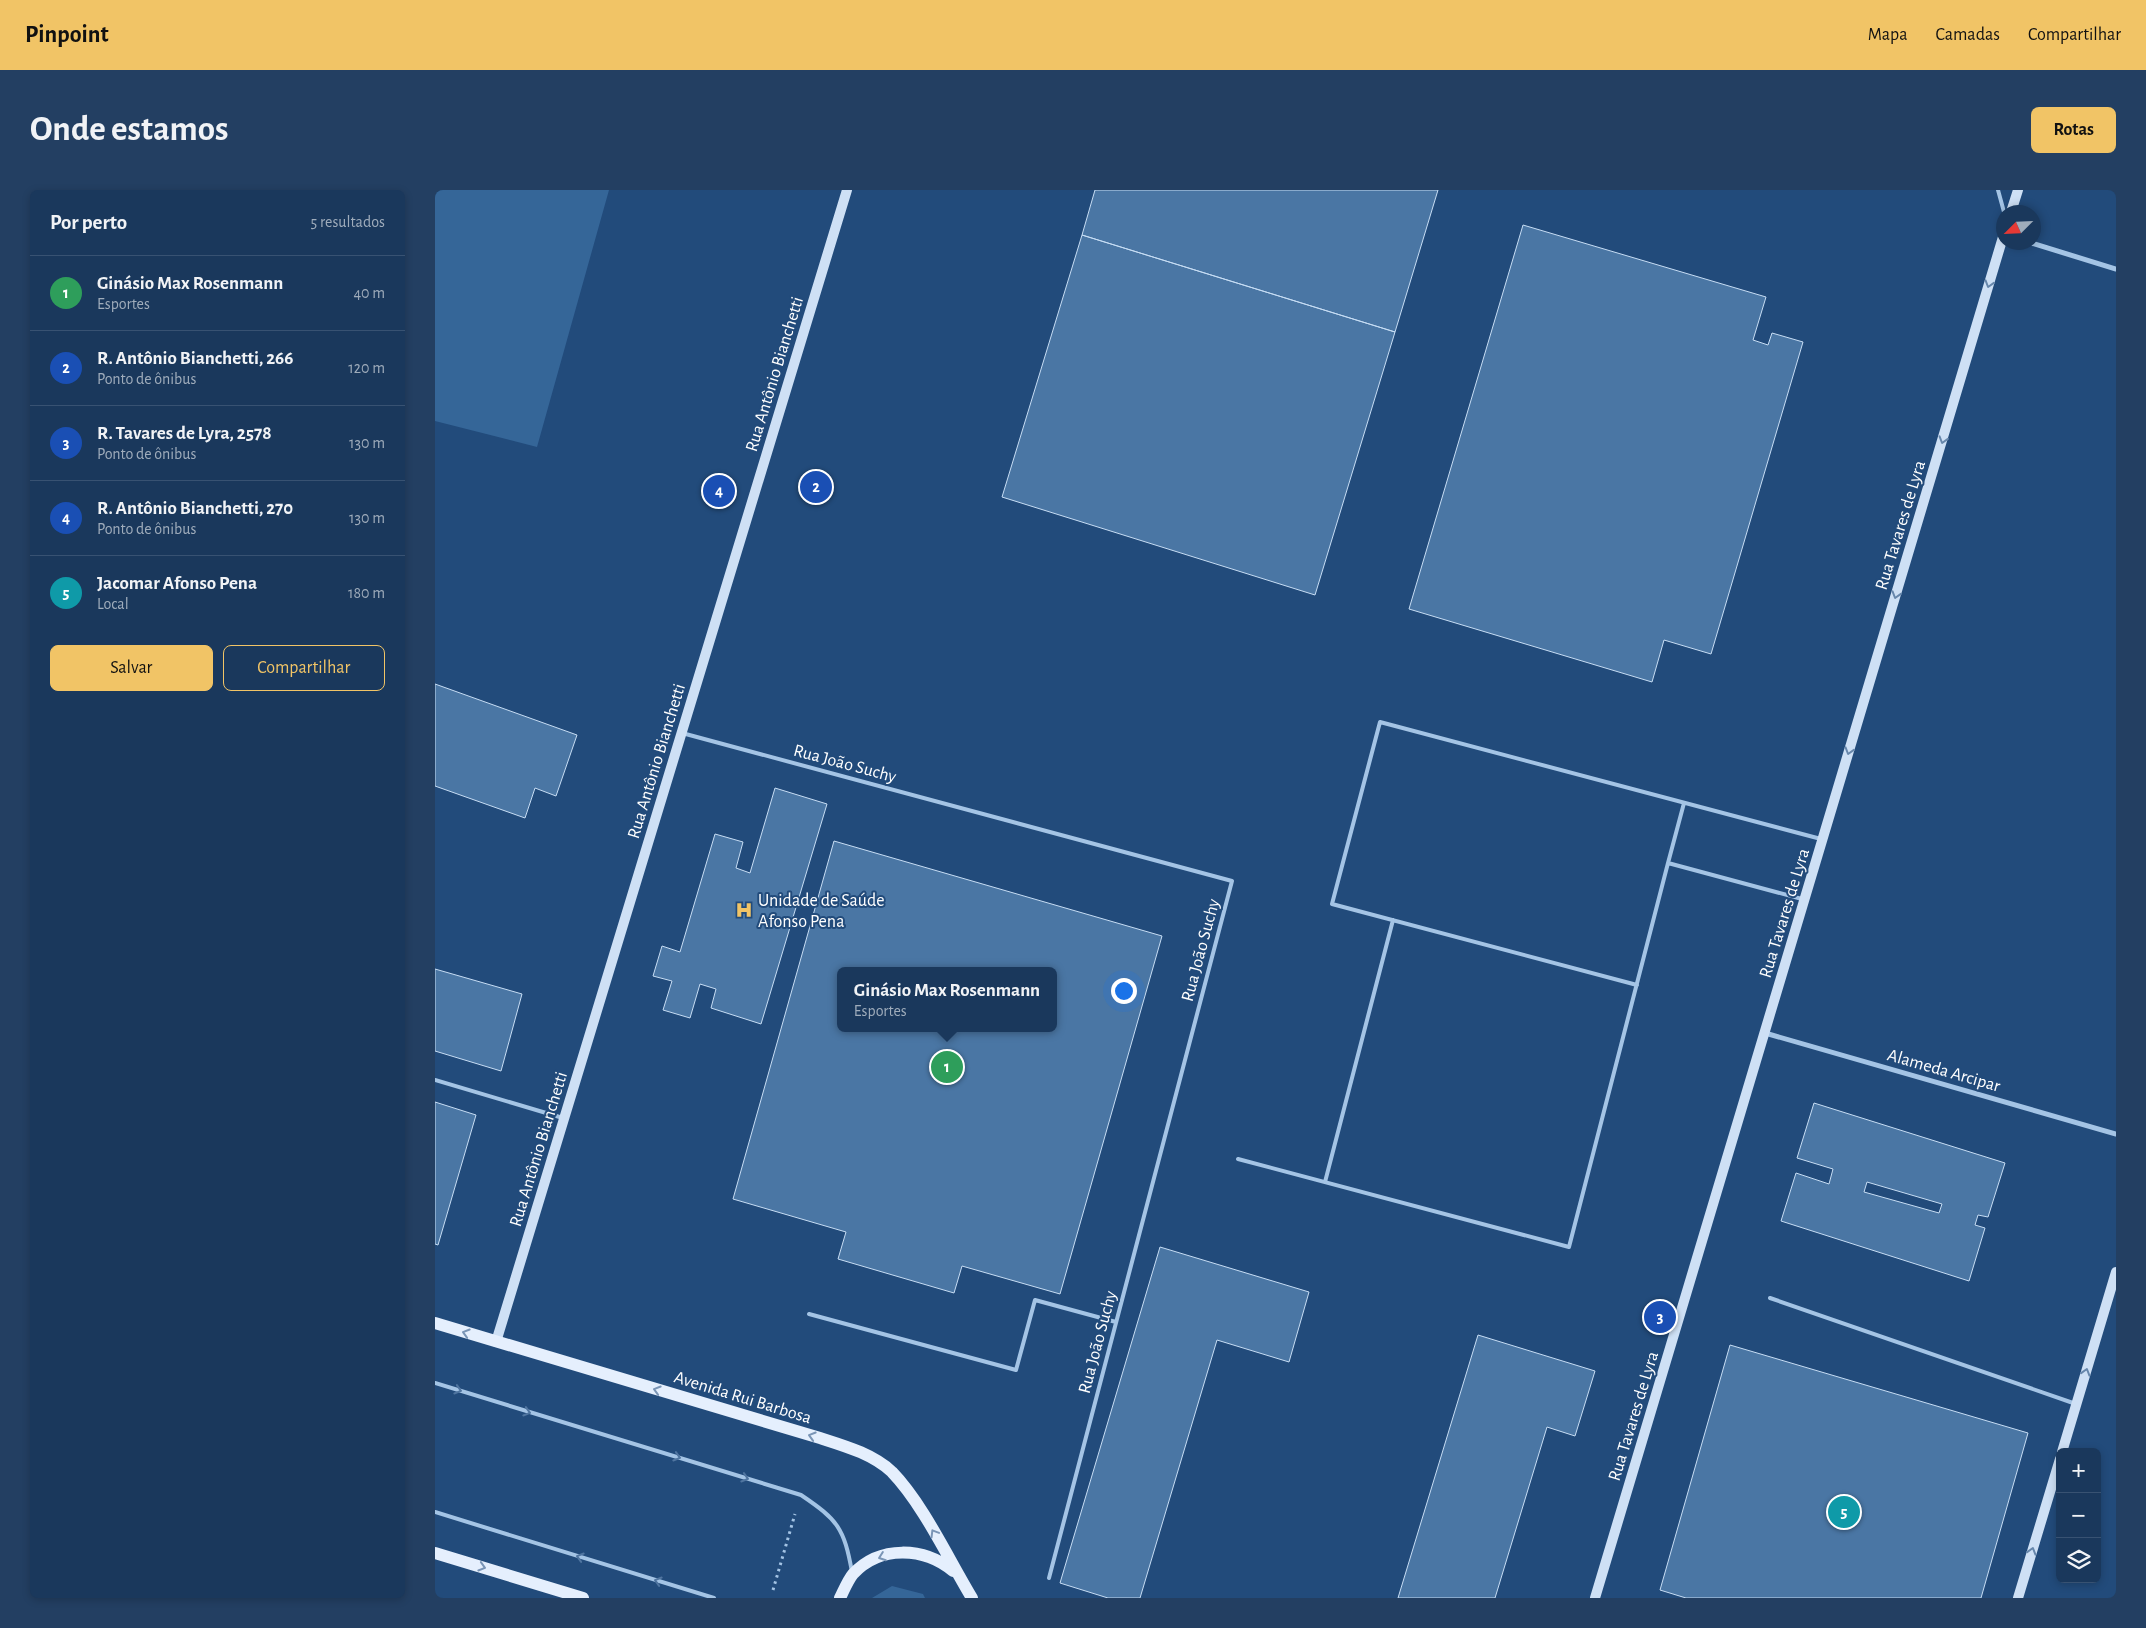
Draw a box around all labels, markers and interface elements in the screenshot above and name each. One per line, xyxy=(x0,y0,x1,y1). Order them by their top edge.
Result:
text: Pinpoint xyxy=(25,23,109,47)
text: Mapa xyxy=(1868,26,1907,44)
text: Camadas xyxy=(1935,26,2000,44)
text: Compartilhar xyxy=(2028,26,2121,44)
button: Rotas xyxy=(2031,107,2116,153)
text: Onde estamos xyxy=(30,112,229,147)
north arrow xyxy=(1996,205,2041,250)
text: Por perto xyxy=(50,212,127,233)
text: 5 resultados xyxy=(311,214,385,230)
text: Ginásio Max Rosenmann xyxy=(97,274,283,293)
one-way arrow xyxy=(1985,279,1995,288)
text: 1 xyxy=(63,285,69,301)
text: 40 m xyxy=(353,285,385,301)
street label: Rua Antônio Bianchetti xyxy=(743,295,807,454)
text: Esportes xyxy=(97,296,150,312)
text: R. Antônio Bianchetti, 266 xyxy=(97,349,293,368)
text: 2 xyxy=(62,360,70,376)
text: 120 m xyxy=(348,360,385,376)
text: Ponto de ônibus xyxy=(97,371,196,387)
text: R. Tavares de Lyra, 2578 xyxy=(97,424,272,443)
text: 3 xyxy=(63,435,69,451)
text: 130 m xyxy=(349,435,385,451)
one-way arrow xyxy=(1938,435,1948,443)
text: Ponto de ônibus xyxy=(97,446,196,462)
street label: Rua Tavares de Lyra xyxy=(1873,458,1929,592)
pin: 2 xyxy=(800,468,832,506)
pin: 4 xyxy=(703,472,735,510)
text: R. Antônio Bianchetti, 270 xyxy=(97,499,293,518)
text: 4 xyxy=(62,510,70,526)
text: 130 m xyxy=(349,510,385,526)
text: Ponto de ônibus xyxy=(97,521,196,537)
text: Jacomar Afonso Pena xyxy=(97,574,257,593)
text: 5 xyxy=(63,585,69,601)
text: 180 m xyxy=(348,585,385,601)
one-way arrow xyxy=(1891,591,1901,599)
text: Local xyxy=(97,596,129,612)
button: Salvar xyxy=(50,645,213,691)
button: Compartilhar xyxy=(223,645,385,691)
street label: Rua Antônio Bianchetti xyxy=(625,682,689,841)
street label: Rua João Suchy xyxy=(791,742,898,786)
one-way arrow xyxy=(1845,746,1855,754)
street label: Rua Tavares de Lyra xyxy=(1757,846,1813,980)
place label: Unidade de Saúde Afonso Pena xyxy=(758,892,885,931)
street label: Rua João Suchy xyxy=(1179,897,1223,1004)
hospital icon: Unidade de Saúde Afonso Pena xyxy=(734,900,754,920)
popup xyxy=(837,967,1057,1032)
your location xyxy=(1111,978,1137,1004)
text: Ginásio Max Rosenmann xyxy=(854,981,1040,1000)
text: Esportes xyxy=(854,1003,907,1019)
street label: Alameda Arcipar xyxy=(1885,1046,2002,1096)
pin: 1 xyxy=(931,1048,963,1086)
street label: Rua Antônio Bianchetti xyxy=(507,1070,571,1229)
street label: Rua João Suchy xyxy=(1076,1289,1120,1396)
pin: 3 xyxy=(1644,1298,1676,1336)
one-way arrow xyxy=(462,1328,470,1338)
street label: Rua Tavares de Lyra xyxy=(1606,1349,1662,1483)
street label: Avenida Rui Barbosa xyxy=(672,1368,814,1427)
one-way arrow xyxy=(2080,1368,2090,1376)
one-way arrow xyxy=(453,1385,462,1395)
one-way arrow xyxy=(653,1385,661,1395)
one-way arrow xyxy=(523,1406,531,1416)
one-way arrow xyxy=(809,1432,817,1442)
map controls xyxy=(2056,1448,2101,1583)
button: + xyxy=(2056,1448,2101,1493)
one-way arrow xyxy=(673,1452,681,1462)
one-way arrow xyxy=(741,1472,749,1482)
pin: 5 xyxy=(1828,1493,1860,1531)
button: − xyxy=(2056,1493,2101,1538)
one-way arrow xyxy=(930,1530,940,1539)
button: layers xyxy=(2056,1538,2101,1583)
one-way arrow xyxy=(2027,1548,2037,1556)
one-way arrow xyxy=(878,1551,887,1561)
one-way arrow xyxy=(576,1552,584,1562)
one-way arrow xyxy=(477,1562,485,1572)
one-way arrow xyxy=(655,1577,663,1587)

